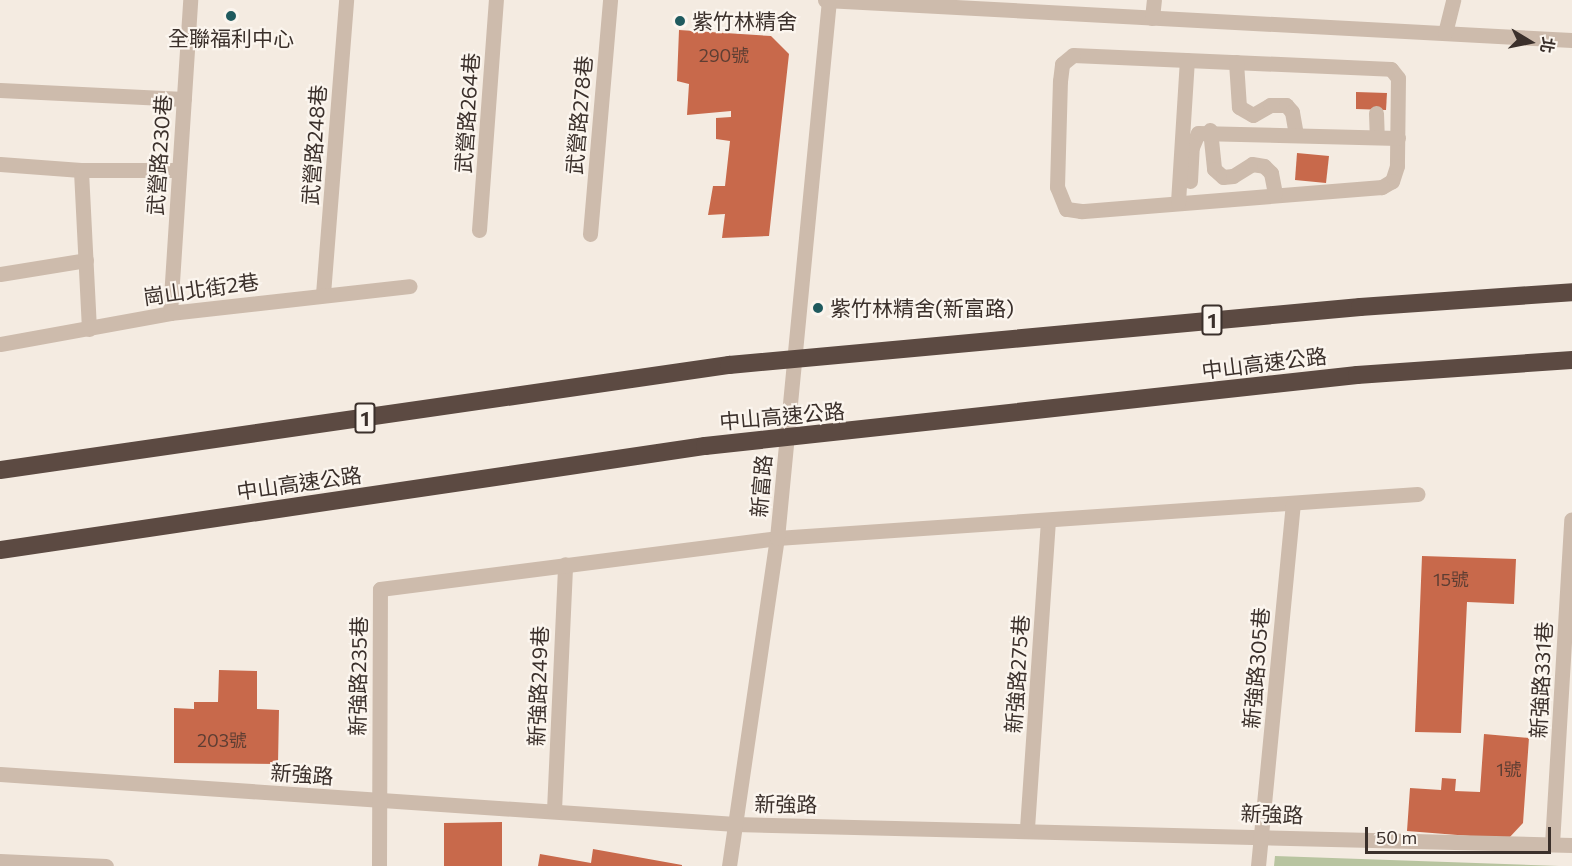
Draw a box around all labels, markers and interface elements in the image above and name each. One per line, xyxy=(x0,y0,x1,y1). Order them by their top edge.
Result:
place label: 紫竹林精舍 xyxy=(692,8,797,34)
marker: 全聯福利中心 xyxy=(224,9,238,23)
north arrow xyxy=(1500,12,1560,72)
marker: 紫竹林精舍 xyxy=(673,14,687,28)
place label: 全聯福利中心 xyxy=(168,25,294,51)
text: 北 xyxy=(1537,36,1559,55)
house number: 290號 xyxy=(699,44,749,66)
street label: 武營路264巷 xyxy=(450,52,484,174)
street label: 武營路278巷 xyxy=(561,54,597,176)
street label: 武營路248巷 xyxy=(297,84,331,206)
street label: 武營路230巷 xyxy=(142,94,176,216)
street label: 崗山北街2巷 xyxy=(141,268,261,310)
place label: 紫竹林精舍(新富路) xyxy=(830,295,1014,321)
marker: 紫竹林精舍(新富路) xyxy=(811,301,825,315)
road number: 1 xyxy=(1200,303,1224,337)
street label: 中山高速公路 xyxy=(1200,343,1328,383)
street label: 中山高速公路 xyxy=(718,398,846,434)
road number: 1 xyxy=(353,401,377,435)
street label: 新富路 xyxy=(746,454,776,518)
street label: 中山高速公路 xyxy=(235,462,363,504)
house number: 15號 xyxy=(1433,568,1469,590)
street label: 新強路305巷 xyxy=(1238,606,1274,730)
street label: 新強路275巷 xyxy=(1000,614,1034,734)
street label: 新強路235巷 xyxy=(344,616,372,736)
street label: 新強路331巷 xyxy=(1525,621,1557,739)
street label: 新強路249巷 xyxy=(523,625,553,747)
house number: 203號 xyxy=(197,729,247,751)
house number: 1號 xyxy=(1496,758,1522,780)
street label: 新強路 xyxy=(270,759,334,789)
street label: 新強路 xyxy=(754,791,818,817)
street label: 新強路 xyxy=(1240,800,1304,828)
scale bar xyxy=(1368,815,1554,853)
text: 50 m xyxy=(1376,826,1417,848)

